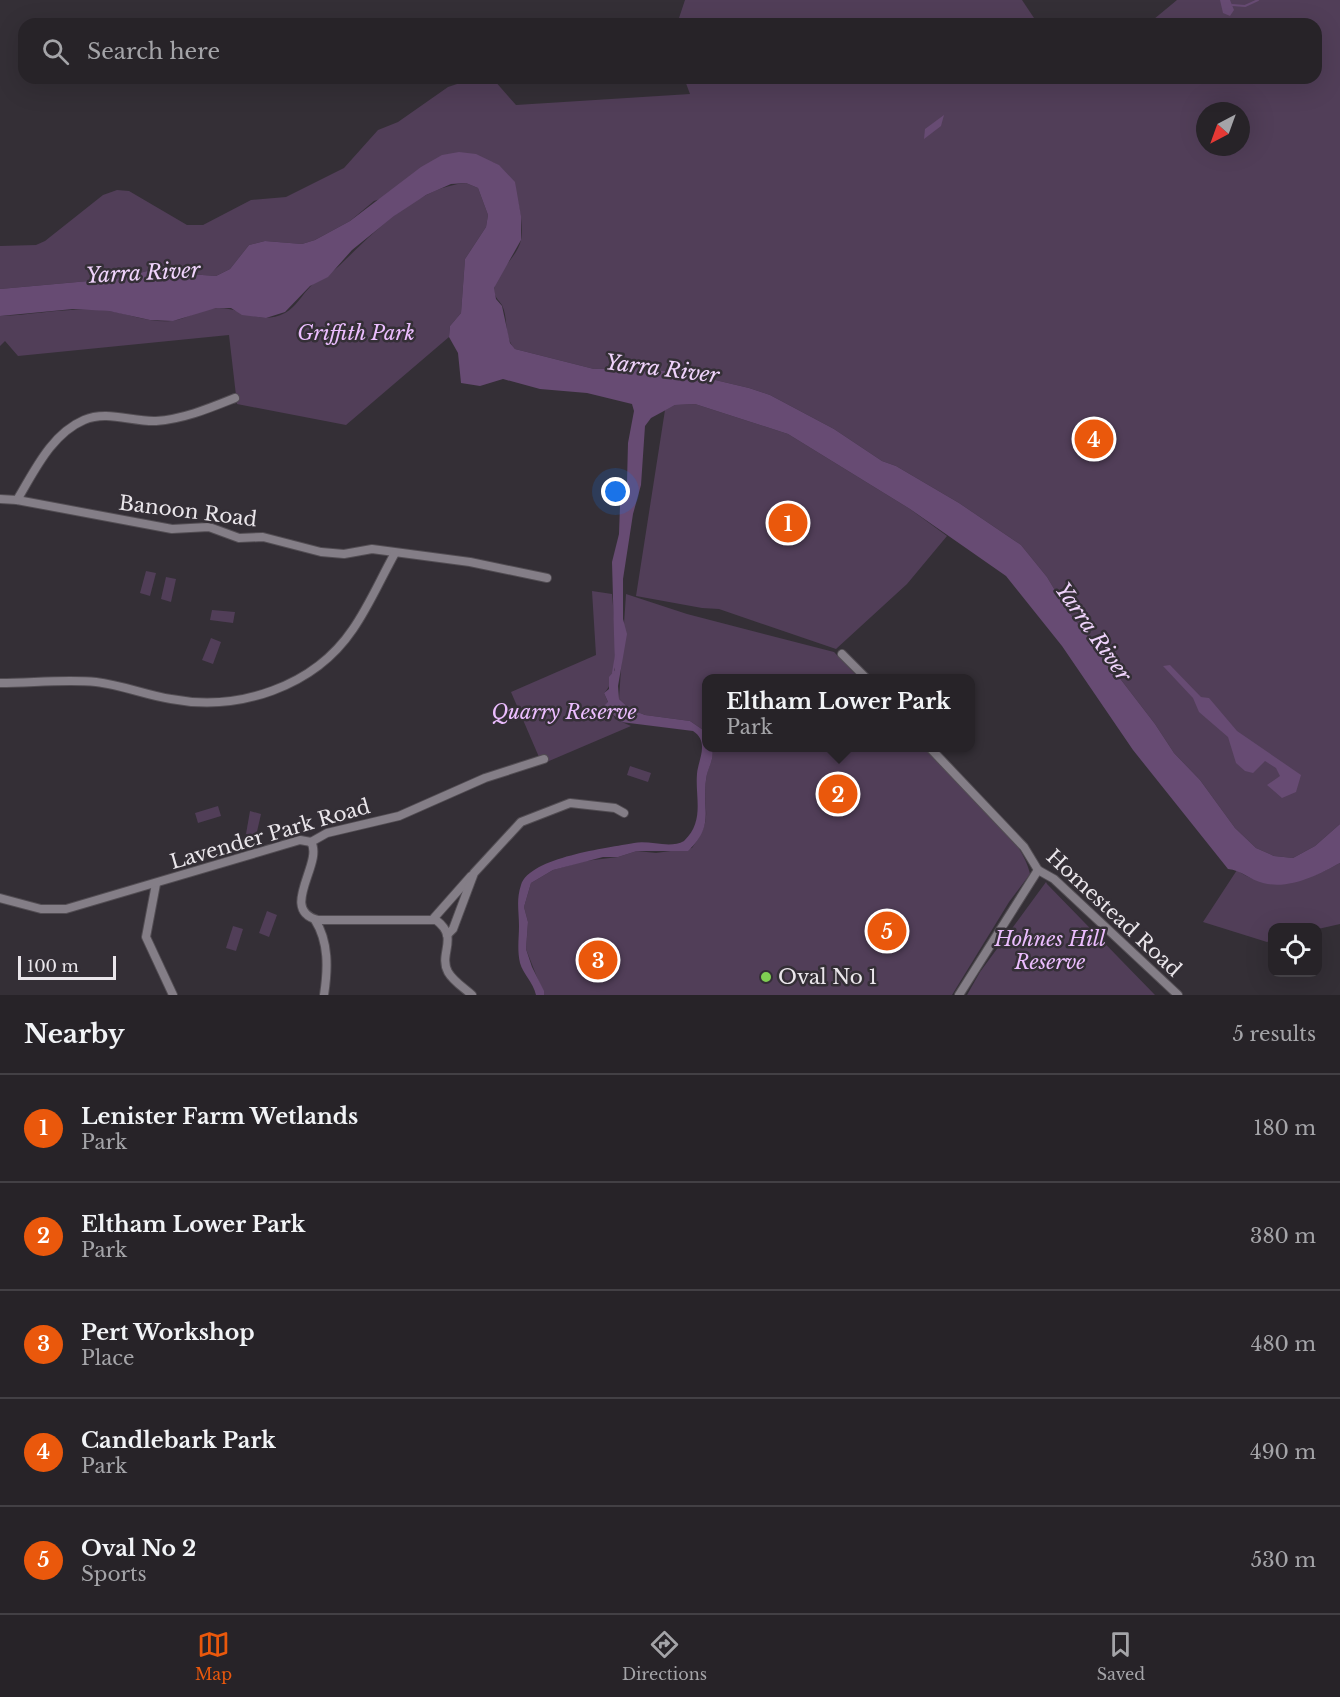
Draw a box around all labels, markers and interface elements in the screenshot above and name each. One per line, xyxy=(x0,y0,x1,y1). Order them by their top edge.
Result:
search box xyxy=(18,18,1322,84)
icon: search xyxy=(39,35,72,68)
text: Search here xyxy=(87,38,220,65)
north arrow xyxy=(1196,102,1250,156)
water label: Yarra River xyxy=(85,257,202,289)
park label: Griffith Park xyxy=(297,321,415,345)
water label: Yarra River xyxy=(603,349,722,389)
pin: 4 xyxy=(1074,416,1114,462)
your location xyxy=(601,477,630,506)
street label: Banoon Road xyxy=(118,491,258,531)
pin: 1 xyxy=(768,500,808,546)
water label: Yarra River xyxy=(1049,577,1137,688)
popup xyxy=(702,674,975,752)
text: Eltham Lower Park xyxy=(726,688,951,715)
park label: Quarry Reserve xyxy=(491,700,637,724)
text: Park xyxy=(726,715,773,739)
pin: 2 xyxy=(818,772,858,816)
street label: Lavender Park Road xyxy=(167,794,373,874)
street label: Homestead Road xyxy=(1042,844,1186,982)
pin: 5 xyxy=(868,908,906,954)
map controls xyxy=(1268,923,1322,977)
button: locate xyxy=(1268,923,1322,977)
park label: Hohnes Hill Reserve xyxy=(993,927,1106,974)
pin: 3 xyxy=(578,938,618,982)
scale bar xyxy=(18,953,116,980)
text: 100 m xyxy=(27,956,79,976)
place label: Oval No 1 xyxy=(778,965,877,989)
marker: Oval No 1 xyxy=(759,970,773,984)
text: Nearby xyxy=(24,1018,125,1050)
text: 5 results xyxy=(1233,1022,1316,1046)
text: Lenister Farm Wetlands xyxy=(81,1103,358,1130)
text: 1 xyxy=(39,1116,48,1140)
text: 180 m xyxy=(1253,1116,1316,1140)
text: Park xyxy=(81,1130,127,1154)
text: Eltham Lower Park xyxy=(81,1211,305,1238)
text: 2 xyxy=(37,1224,50,1248)
text: 380 m xyxy=(1250,1224,1316,1248)
text: Park xyxy=(81,1238,127,1262)
text: Pert Workshop xyxy=(81,1319,255,1346)
text: 3 xyxy=(37,1332,50,1356)
text: 480 m xyxy=(1251,1332,1316,1356)
text: Place xyxy=(81,1346,135,1370)
text: Candlebark Park xyxy=(81,1427,276,1454)
text: 4 xyxy=(37,1440,50,1464)
text: 490 m xyxy=(1250,1440,1316,1464)
text: Park xyxy=(81,1454,127,1478)
text: Oval No 2 xyxy=(81,1535,196,1562)
text: 5 xyxy=(38,1548,49,1572)
text: 530 m xyxy=(1251,1548,1316,1572)
text: Sports xyxy=(81,1562,147,1586)
tab: Map xyxy=(195,1628,232,1684)
tab: Directions xyxy=(622,1628,707,1684)
tab: Saved xyxy=(1097,1628,1145,1684)

